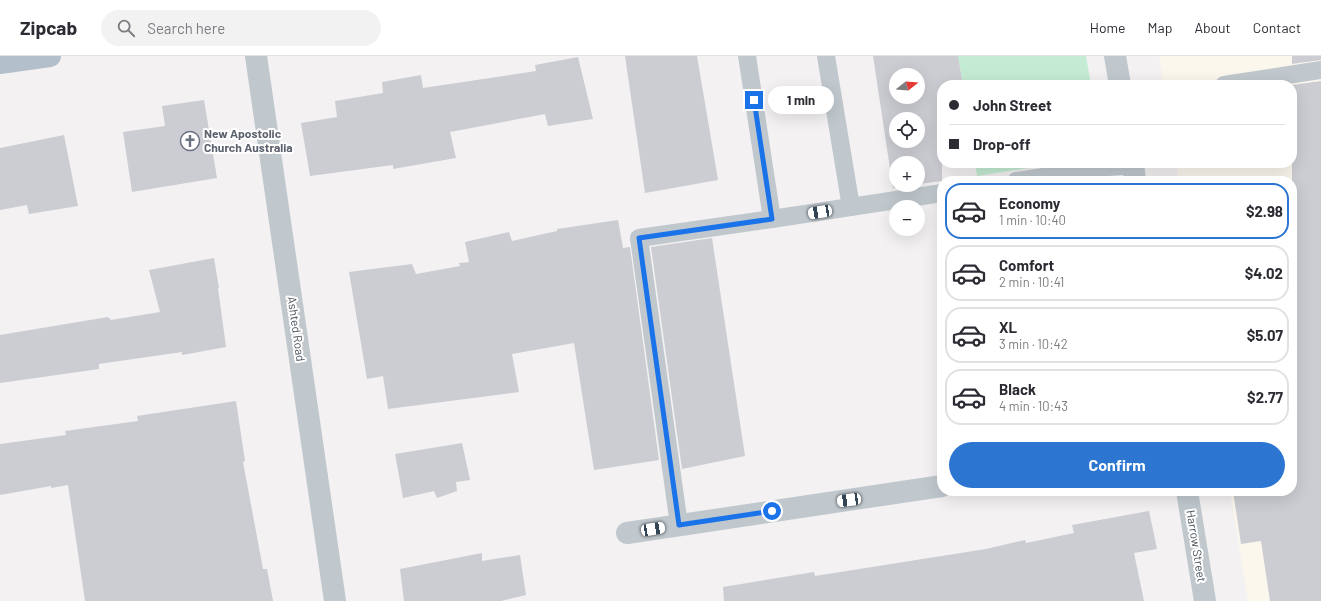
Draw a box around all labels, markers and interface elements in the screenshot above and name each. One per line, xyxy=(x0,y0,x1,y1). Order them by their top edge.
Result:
search box xyxy=(101,10,381,46)
text: Zipcab xyxy=(20,16,77,39)
icon: search xyxy=(115,17,137,39)
text: Search here xyxy=(147,19,225,37)
text: Home xyxy=(1090,19,1126,36)
text: Map xyxy=(1148,19,1172,36)
text: About xyxy=(1194,19,1231,36)
text: Contact xyxy=(1253,19,1301,36)
north arrow xyxy=(889,68,925,104)
map controls xyxy=(889,68,925,236)
callout: 1 min xyxy=(768,86,834,114)
route end xyxy=(745,91,763,109)
text: 1 min xyxy=(787,92,815,108)
text: John Street xyxy=(973,96,1052,114)
button: locate xyxy=(889,112,925,148)
place label: New Apostolic Church Australia xyxy=(204,126,293,154)
church icon: New Apostolic Church Australia xyxy=(179,130,201,152)
text: Drop-off xyxy=(973,135,1031,153)
button: + xyxy=(889,156,925,192)
icon: car xyxy=(951,193,987,229)
text: Economy xyxy=(999,194,1060,212)
button: − xyxy=(889,200,925,236)
text: $2.98 xyxy=(1246,202,1283,220)
car xyxy=(807,204,833,220)
text: 1 min · 10:40 xyxy=(999,212,1066,228)
icon: car xyxy=(951,255,987,291)
text: Comfort xyxy=(999,256,1054,274)
text: $4.02 xyxy=(1245,264,1283,282)
text: 2 min · 10:41 xyxy=(999,274,1064,290)
street label: Ashted Road xyxy=(285,295,308,362)
icon: car xyxy=(951,317,987,353)
text: XL xyxy=(999,318,1017,336)
text: $5.07 xyxy=(1247,326,1283,344)
text: 3 min · 10:42 xyxy=(999,336,1068,352)
icon: car xyxy=(951,379,987,415)
text: Black xyxy=(999,380,1036,398)
text: $2.77 xyxy=(1247,388,1283,406)
text: 4 min · 10:43 xyxy=(999,398,1068,414)
button: Confirm xyxy=(949,442,1285,488)
car xyxy=(836,492,862,508)
route start xyxy=(763,502,781,520)
street label: Harrow Street xyxy=(1184,509,1210,583)
car xyxy=(640,521,666,537)

